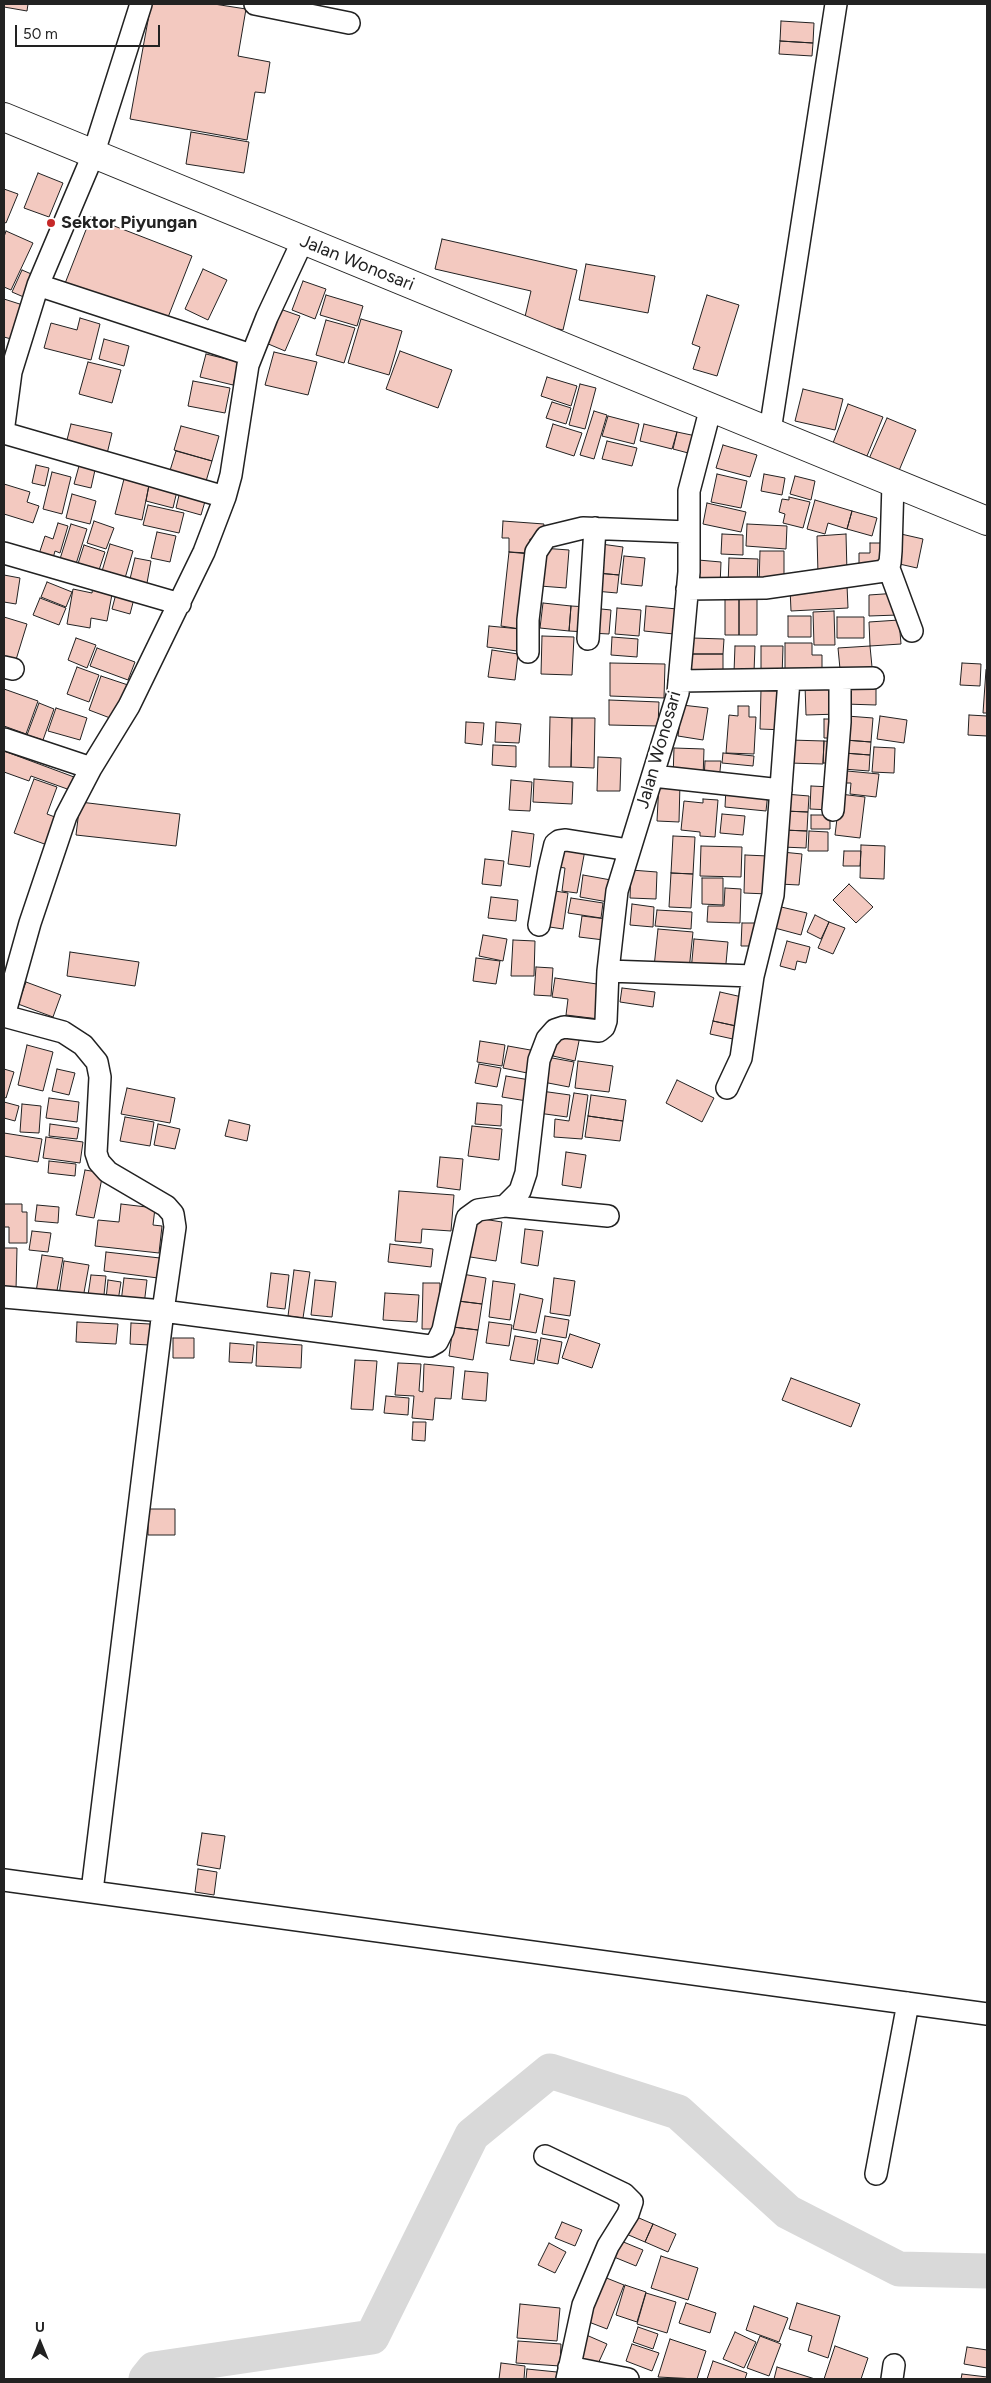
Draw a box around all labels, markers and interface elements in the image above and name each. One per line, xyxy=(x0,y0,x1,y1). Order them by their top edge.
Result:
scale bar xyxy=(18,15,162,47)
text: 50 m xyxy=(23,25,58,43)
place label: Sektor Piyungan xyxy=(61,212,197,234)
marker: Sektor Piyungan xyxy=(45,217,57,229)
street label: Jalan Wonosari xyxy=(297,230,417,296)
street label: Jalan Wonosari xyxy=(632,689,686,811)
north arrow xyxy=(15,2318,65,2368)
text: U xyxy=(35,2319,45,2336)

